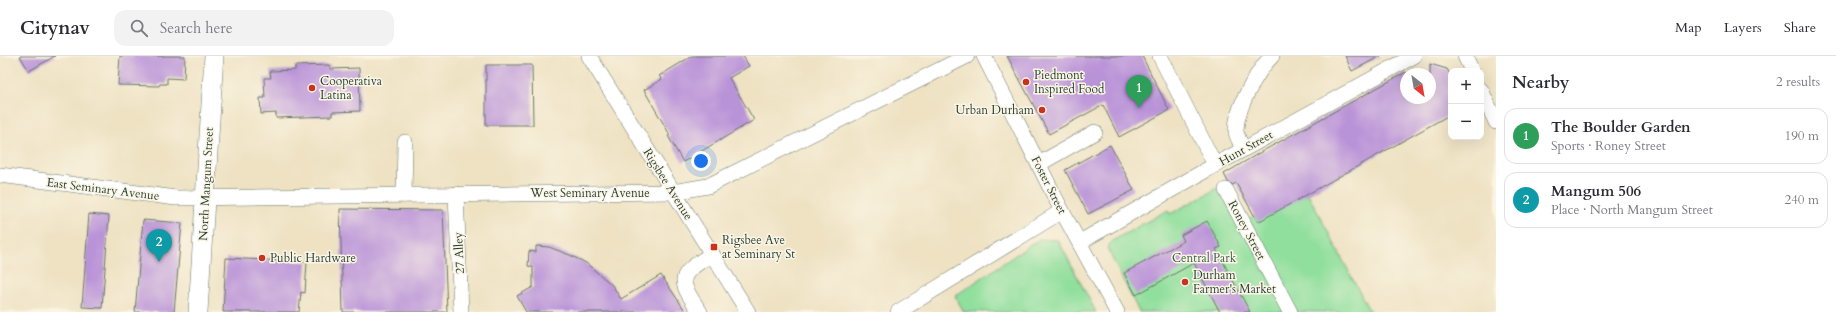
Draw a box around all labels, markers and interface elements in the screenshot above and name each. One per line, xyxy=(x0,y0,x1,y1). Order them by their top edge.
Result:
search box xyxy=(114,10,394,46)
text: Citynav xyxy=(20,15,90,41)
icon: search xyxy=(128,17,150,39)
text: Search here xyxy=(160,18,233,38)
text: Map xyxy=(1675,18,1702,37)
text: Layers xyxy=(1724,18,1762,37)
text: Share xyxy=(1784,18,1816,37)
place label: Piedmont Inspired Food xyxy=(1034,67,1105,97)
north arrow xyxy=(1400,68,1436,104)
map controls xyxy=(1448,68,1484,140)
button: + xyxy=(1448,68,1484,104)
text: Nearby xyxy=(1512,71,1569,94)
place label: Cooperativa Latina xyxy=(320,73,383,103)
text: 2 results xyxy=(1776,73,1820,91)
pin: 1 xyxy=(1126,75,1152,108)
marker: Piedmont Inspired Food xyxy=(1021,77,1031,87)
marker: Cooperativa Latina xyxy=(307,83,317,93)
place label: Urban Durham xyxy=(956,102,1035,118)
button: − xyxy=(1448,104,1484,140)
marker: Urban Durham xyxy=(1037,105,1047,115)
text: The Boulder Garden xyxy=(1551,117,1691,137)
street label: North Mangum Street xyxy=(195,127,217,241)
street label: Hunt Street xyxy=(1216,127,1276,169)
text: 1 xyxy=(1523,127,1529,145)
text: 190 m xyxy=(1785,127,1819,145)
text: Sports · Roney Street xyxy=(1551,137,1666,155)
street label: Rigsbee Avenue xyxy=(640,145,696,223)
your location xyxy=(691,151,711,171)
street label: Foster Street xyxy=(1028,153,1071,217)
street label: East Seminary Avenue xyxy=(46,174,160,204)
text: Mangum 506 xyxy=(1551,181,1641,201)
street label: West Seminary Avenue xyxy=(529,185,650,201)
text: 2 xyxy=(1523,191,1529,209)
text: 240 m xyxy=(1785,191,1819,209)
street label: Roney Street xyxy=(1225,197,1270,263)
text: Place · North Mangum Street xyxy=(1551,201,1713,219)
pin: 2 xyxy=(146,229,172,262)
street label: 27 Alley xyxy=(450,231,468,274)
place label: Rigsbee Ave at Seminary St xyxy=(722,232,795,262)
marker: Rigsbee Ave at Seminary St xyxy=(709,242,719,252)
place label: Public Hardware xyxy=(270,250,356,266)
park label: Central Park xyxy=(1172,250,1237,266)
marker: Public Hardware xyxy=(257,253,267,263)
place label: Durham Farmer's Market xyxy=(1193,267,1276,297)
marker: Durham Farmer's Market xyxy=(1180,277,1190,287)

